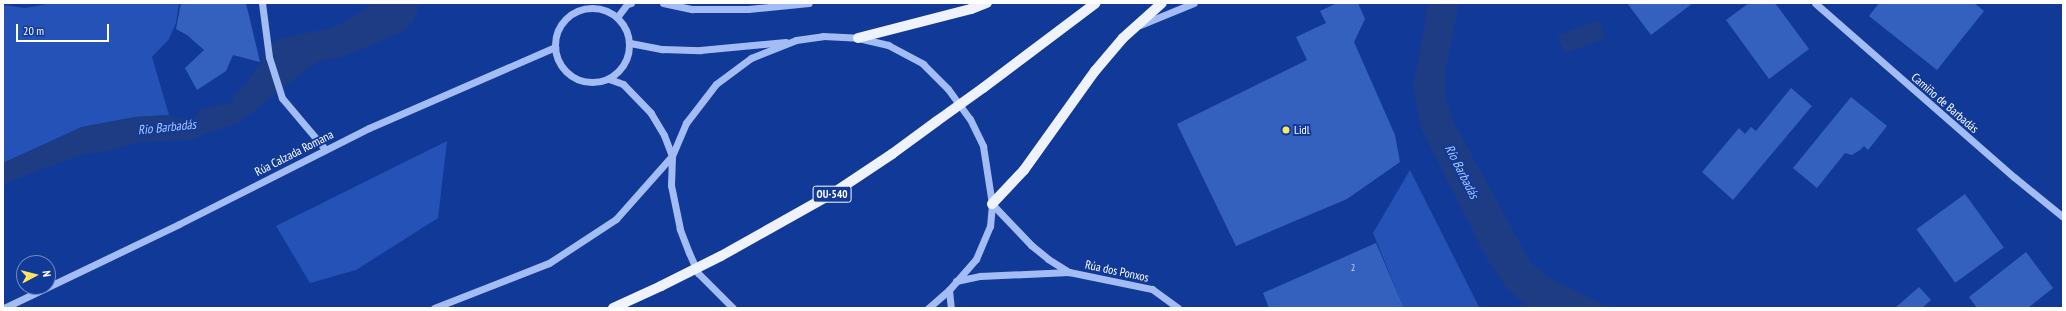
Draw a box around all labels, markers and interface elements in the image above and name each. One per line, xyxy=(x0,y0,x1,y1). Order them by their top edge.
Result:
scale bar xyxy=(18,16,111,42)
text: 20 m xyxy=(23,23,44,38)
street label: Camiño de Barbadás xyxy=(1909,70,1981,136)
water label: Rio Barbadás xyxy=(137,117,197,139)
place label: Lidl xyxy=(1294,123,1310,137)
marker: Lidl xyxy=(1281,125,1291,135)
street label: Rúa Calzada Romana xyxy=(252,127,336,179)
water label: Río Barbadás xyxy=(1441,142,1481,202)
road number: OU-540 xyxy=(812,185,852,203)
north arrow xyxy=(16,255,56,295)
street label: Rúa dos Ponxos xyxy=(1084,257,1150,285)
house number: 2 xyxy=(1351,262,1355,274)
text: N xyxy=(40,270,54,277)

